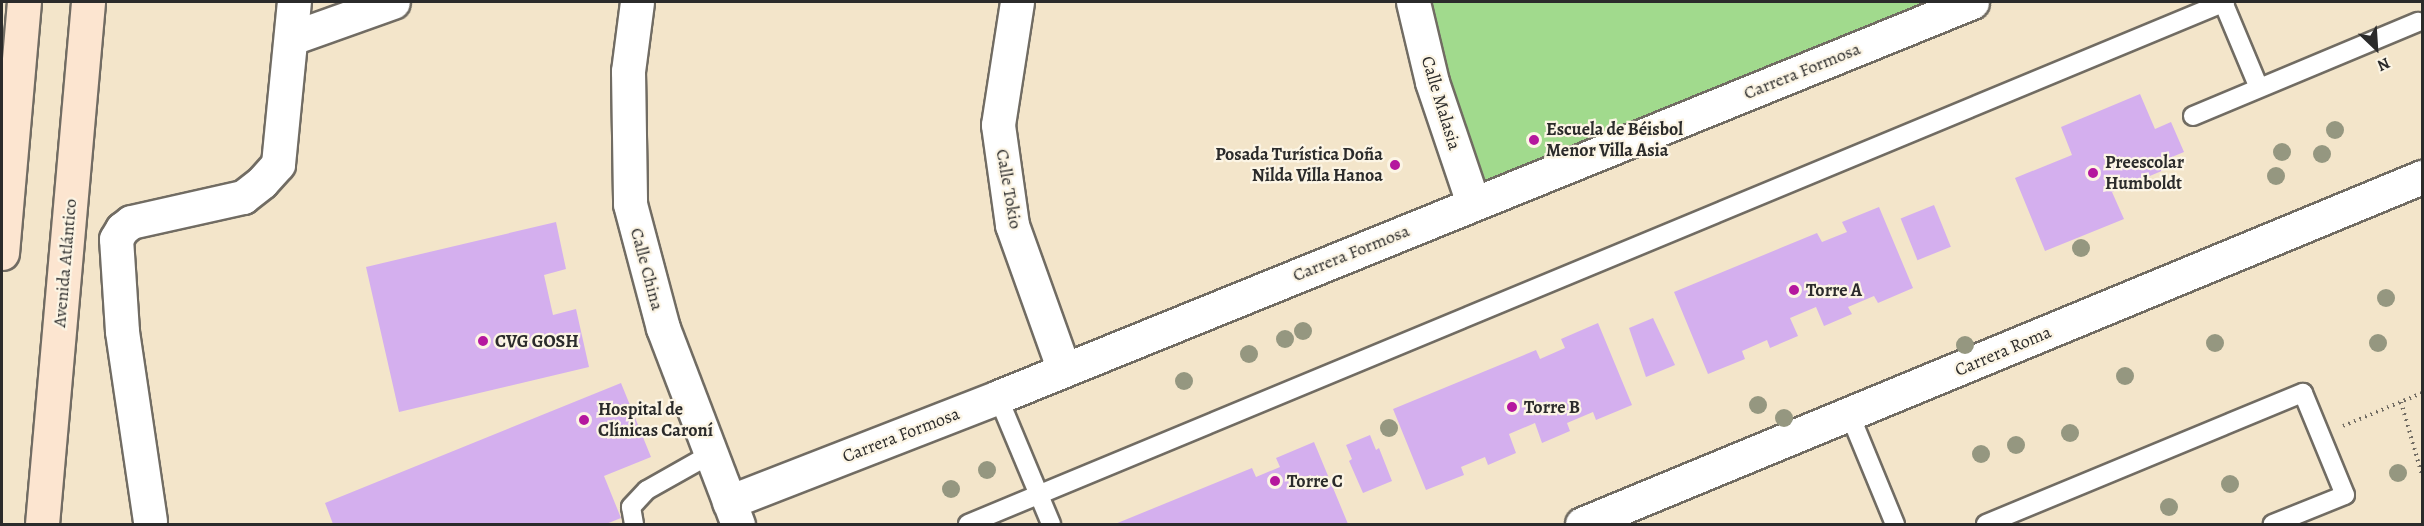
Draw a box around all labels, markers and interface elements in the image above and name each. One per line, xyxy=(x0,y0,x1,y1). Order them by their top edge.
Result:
north arrow xyxy=(2346,18,2406,78)
street label: Carrera Formosa xyxy=(1741,38,1863,104)
text: N xyxy=(2374,52,2394,77)
street label: Calle Malasia xyxy=(1416,53,1466,153)
place label: Escuela de Béisbol Menor Villa Asia xyxy=(1546,119,1683,162)
marker: Escuela de Béisbol Menor Villa Asia xyxy=(1527,133,1541,147)
place label: Posada Turística Doña Nilda Villa Hanoa xyxy=(1215,144,1383,186)
street label: Calle Tokio xyxy=(991,147,1027,231)
place label: Preescolar Humboldt xyxy=(2105,152,2184,195)
marker: Posada Turística Doña Nilda Villa Hanoa xyxy=(1388,158,1402,172)
marker: Preescolar Humboldt xyxy=(2086,166,2100,180)
street label: Avenida Atlántico xyxy=(49,198,81,328)
street label: Carrera Formosa xyxy=(1290,220,1412,286)
street label: Calle China xyxy=(626,226,668,312)
place label: Torre A xyxy=(1806,279,1862,301)
marker: Torre A xyxy=(1787,283,1801,297)
street label: Carrera Roma xyxy=(1951,321,2055,381)
place label: CVG GOSH xyxy=(495,330,579,352)
marker: CVG GOSH xyxy=(476,334,490,348)
place label: Torre B xyxy=(1524,396,1580,418)
place label: Hospital de Clínicas Caroní xyxy=(598,399,713,442)
marker: Torre B xyxy=(1505,400,1519,414)
street label: Carrera Formosa xyxy=(839,403,963,467)
marker: Hospital de Clínicas Caroní xyxy=(575,411,593,429)
place label: Torre C xyxy=(1287,470,1343,492)
marker: Torre C xyxy=(1268,474,1282,488)

